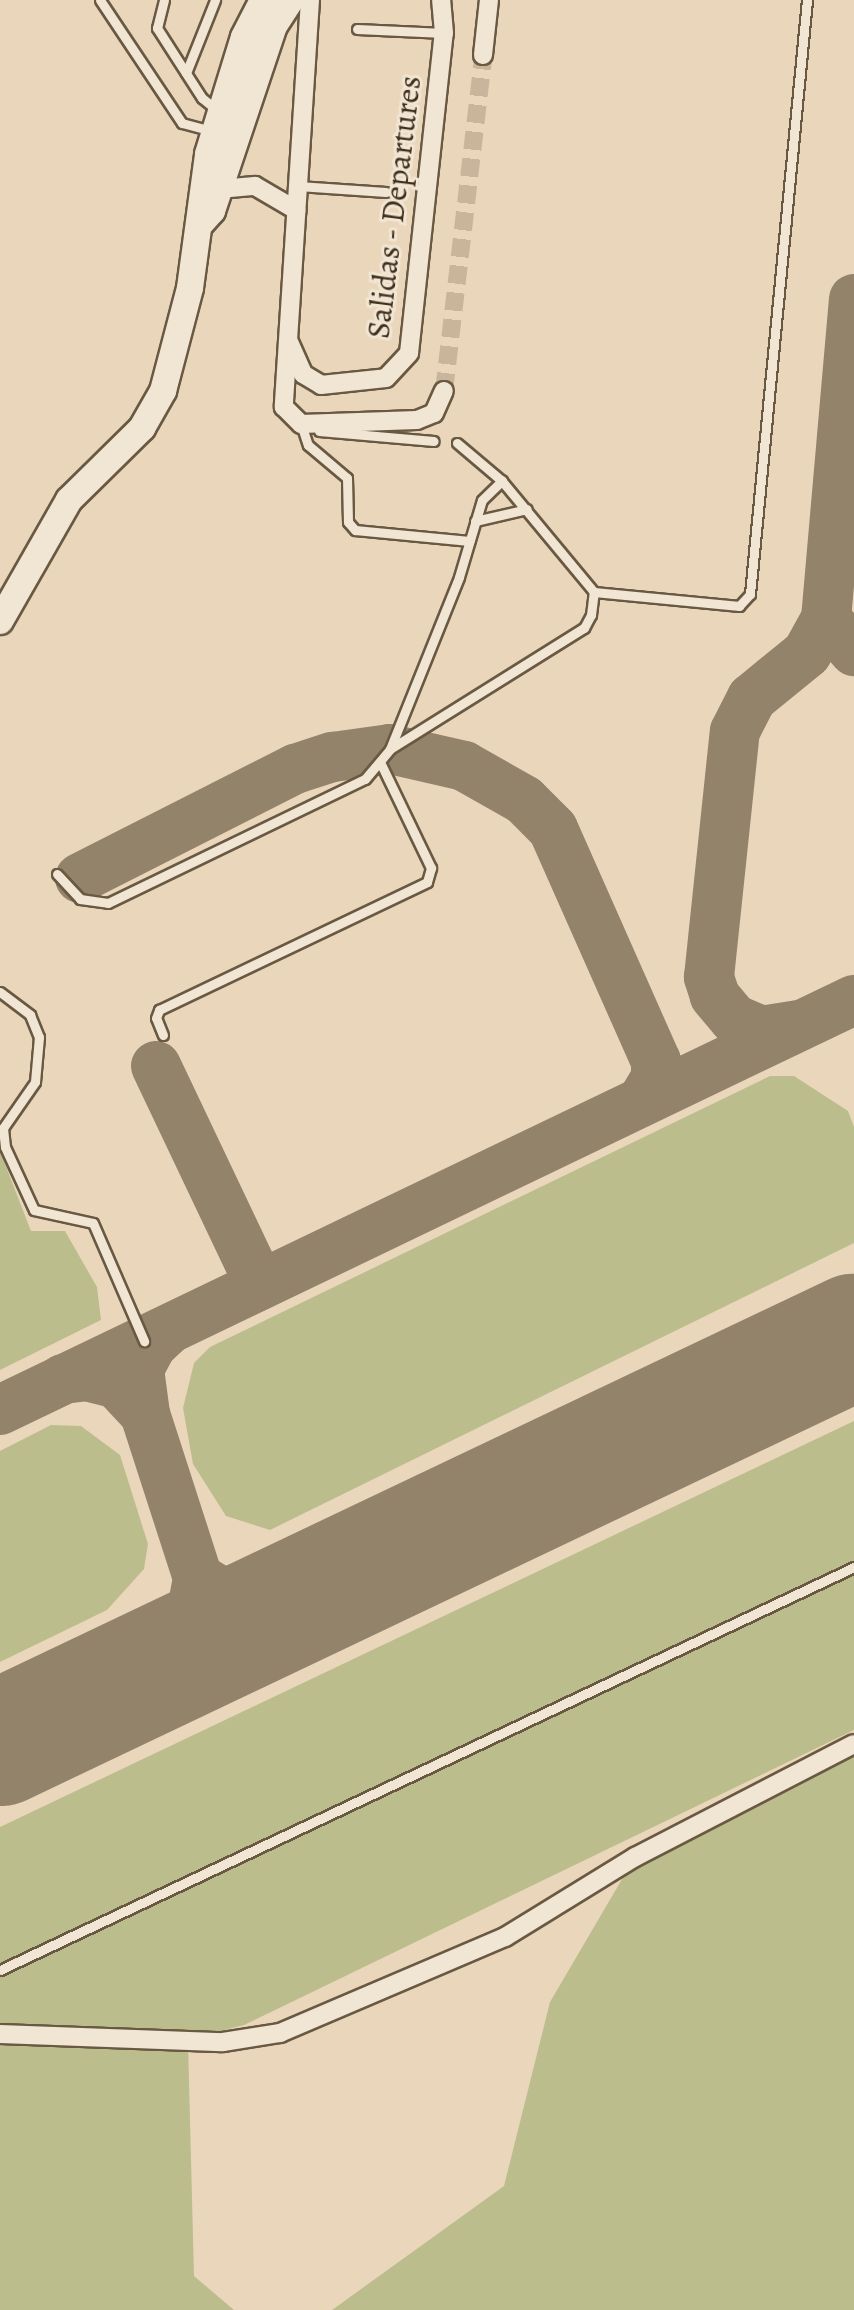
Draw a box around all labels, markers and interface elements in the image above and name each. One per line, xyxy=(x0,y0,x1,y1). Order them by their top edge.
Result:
street label: Salidas - Departures xyxy=(359,73,429,341)

